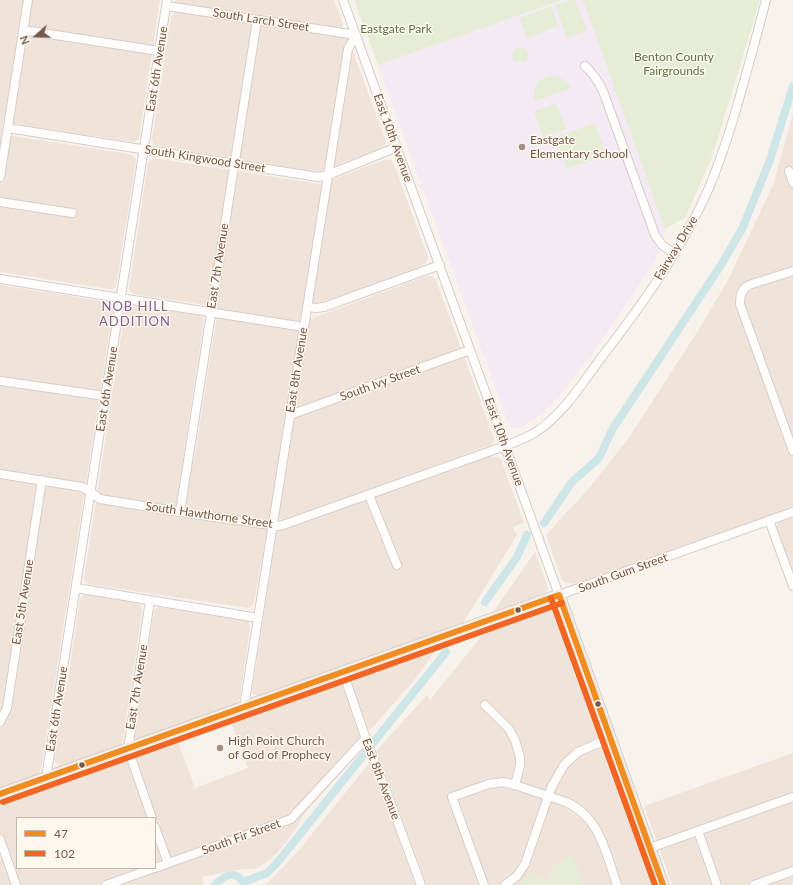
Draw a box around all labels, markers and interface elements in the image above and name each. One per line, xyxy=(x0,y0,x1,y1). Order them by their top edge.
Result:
street label: South Larch Street xyxy=(212,5,310,35)
north arrow xyxy=(16,16,56,56)
park label: Eastgate Park xyxy=(360,22,432,36)
street label: East 6th Avenue xyxy=(143,25,171,113)
text: N xyxy=(17,34,32,46)
park label: Benton County Fairgrounds xyxy=(634,50,714,78)
street label: East 10th Avenue xyxy=(370,92,416,184)
place label: Eastgate Elementary School xyxy=(530,133,628,161)
street label: South Kingwood Street xyxy=(144,142,266,176)
marker: Eastgate Elementary School xyxy=(517,142,527,152)
street label: Fairway Drive xyxy=(651,213,701,283)
street label: East 7th Avenue xyxy=(204,222,232,310)
district label: NOB HILL ADDITION xyxy=(99,299,171,330)
street label: East 8th Avenue xyxy=(283,326,311,414)
street label: East 6th Avenue xyxy=(93,345,121,433)
street label: South Ivy Street xyxy=(338,362,422,404)
street label: East 10th Avenue xyxy=(481,396,527,488)
street label: South Hawthorne Street xyxy=(145,499,273,531)
street label: South Gum Street xyxy=(576,550,670,596)
street label: East 5th Avenue xyxy=(9,558,37,646)
unlabelled marker xyxy=(513,605,523,615)
street label: East 7th Avenue xyxy=(123,643,151,731)
street label: East 6th Avenue xyxy=(43,665,71,753)
unlabelled marker xyxy=(593,699,603,709)
place label: High Point Church of God of Prophecy xyxy=(228,734,331,762)
street label: East 8th Avenue xyxy=(359,736,403,822)
marker: High Point Church of God of Prophecy xyxy=(215,743,225,753)
unlabelled marker xyxy=(77,760,87,770)
street label: South Fir Street xyxy=(200,816,282,858)
legend xyxy=(16,817,156,869)
text: 47 xyxy=(54,826,68,841)
text: 102 xyxy=(54,846,75,861)

